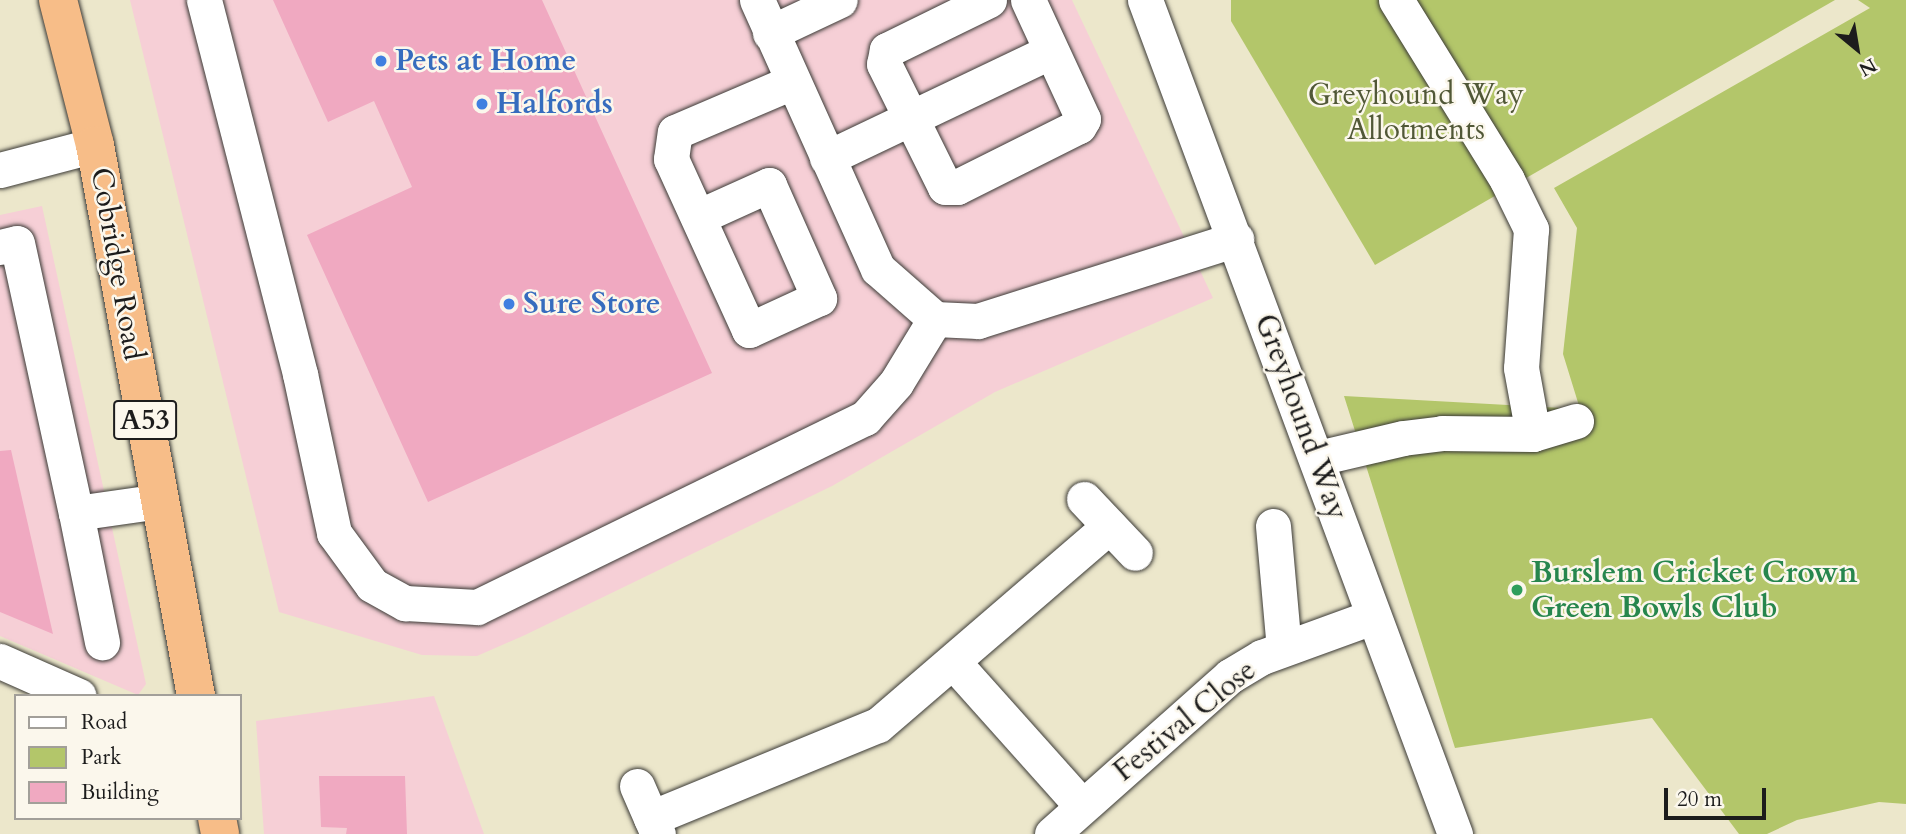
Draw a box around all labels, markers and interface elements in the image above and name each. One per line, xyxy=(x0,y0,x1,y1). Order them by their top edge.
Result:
north arrow xyxy=(1822,14,1892,84)
place label: Pets at Home xyxy=(395,43,576,79)
text: N xyxy=(1854,52,1881,83)
marker: Pets at Home xyxy=(373,53,389,69)
park label: Greyhound Way Allotments xyxy=(1308,77,1524,148)
place label: Halfords xyxy=(496,86,613,122)
marker: Halfords xyxy=(474,96,490,112)
street label: Cobridge Road xyxy=(82,165,152,363)
place label: Sure Store xyxy=(523,286,661,322)
marker: Sure Store xyxy=(501,296,517,312)
street label: Greyhound Way xyxy=(1247,309,1355,525)
road number: A53 xyxy=(112,396,178,444)
place label: Burslem Cricket Crown Green Bowls Club xyxy=(1531,555,1858,626)
marker: Burslem Cricket Crown Green Bowls Club xyxy=(1509,582,1525,598)
street label: Festival Close xyxy=(1106,653,1264,789)
legend xyxy=(14,694,242,820)
text: Road xyxy=(81,708,127,737)
text: Park xyxy=(81,743,121,772)
scale bar xyxy=(1668,774,1770,818)
text: Building xyxy=(81,778,159,807)
text: 20 m xyxy=(1677,785,1722,814)

